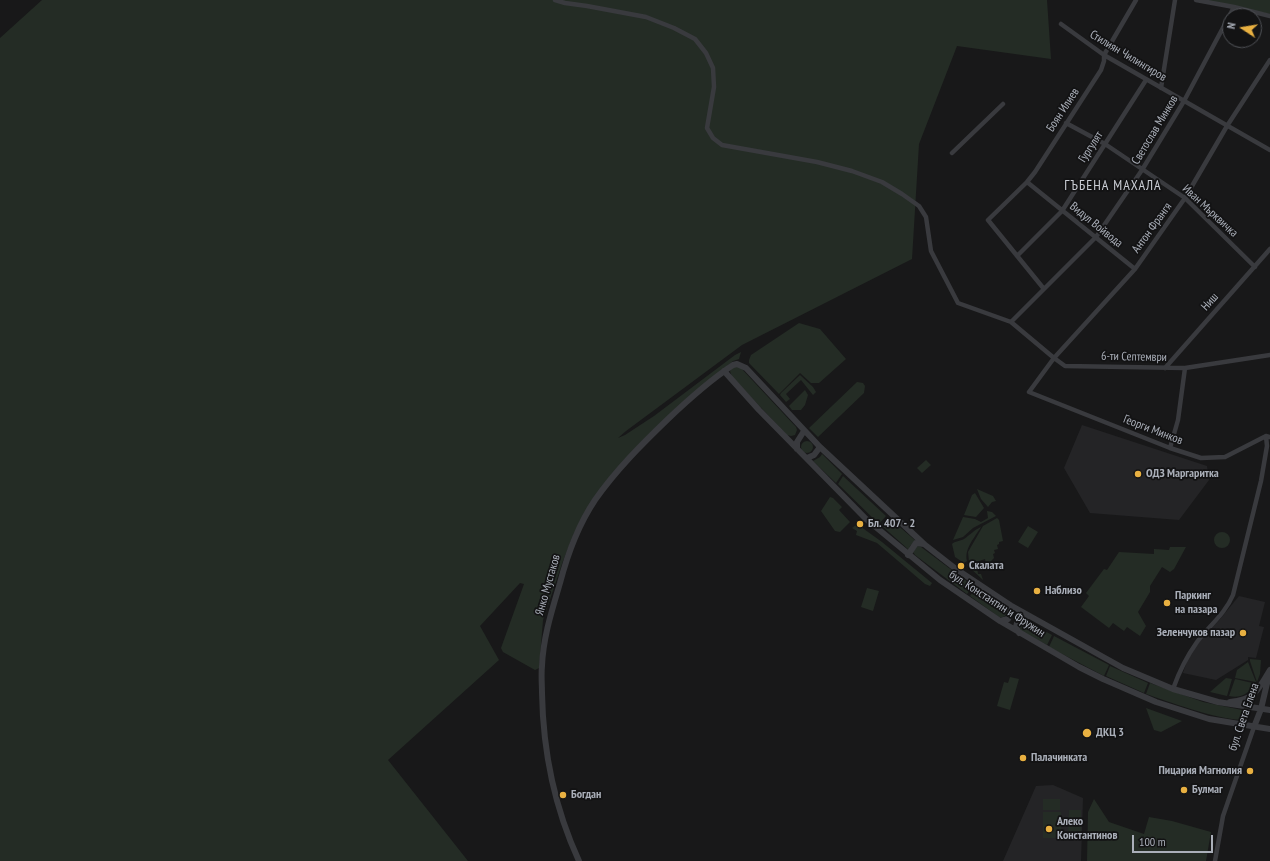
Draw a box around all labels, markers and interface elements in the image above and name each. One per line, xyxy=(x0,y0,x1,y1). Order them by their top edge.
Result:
north arrow xyxy=(1222,8,1262,48)
text: N xyxy=(1224,21,1239,30)
street label: Стилиян Чилингиров xyxy=(1087,27,1169,85)
street label: Боян Илиев xyxy=(1044,85,1082,135)
street label: Светослав Минков xyxy=(1129,93,1181,167)
street label: Гургулят xyxy=(1076,129,1106,165)
district label: ГЪБЕНА МАХАЛА xyxy=(1064,178,1162,194)
street label: Иван Мърквичка xyxy=(1179,182,1241,240)
street label: Видул Войвода xyxy=(1067,199,1125,251)
street label: Антон Франгя xyxy=(1129,200,1175,256)
street label: Ниш xyxy=(1198,290,1222,314)
street label: 6-ти Септември xyxy=(1101,349,1167,365)
street label: Георги Минков xyxy=(1121,412,1185,448)
place label: ОДЗ Маргаритка xyxy=(1146,467,1219,481)
marker: ОДЗ Маргаритка xyxy=(1133,469,1143,479)
place label: Бл. 407 - 2 xyxy=(868,517,915,531)
marker: Бл. 407 - 2 xyxy=(855,519,865,529)
street label: Янко Мустаков xyxy=(532,553,564,617)
place label: Скалата xyxy=(969,559,1004,573)
marker: Скалата xyxy=(956,561,966,571)
street label: бул. Константин и Фружин xyxy=(946,568,1048,640)
place label: Наблизо xyxy=(1045,584,1082,598)
marker: Наблизо xyxy=(1032,586,1042,596)
place label: Паркинг на пазара xyxy=(1175,589,1218,617)
marker: Паркинг на пазара xyxy=(1162,598,1172,608)
place label: Зеленчуков пазар xyxy=(1157,626,1235,640)
marker: Зеленчуков пазар xyxy=(1238,628,1248,638)
street label: бул. Света Елена xyxy=(1226,681,1262,753)
place label: ДКЦ 3 xyxy=(1096,726,1124,740)
marker: ДКЦ 3 xyxy=(1081,727,1093,739)
place label: Палачинката xyxy=(1031,751,1087,765)
marker: Палачинката xyxy=(1018,753,1028,763)
place label: Пицария Магнолия xyxy=(1159,764,1242,778)
marker: Пицария Магнолия xyxy=(1245,766,1255,776)
place label: Булмаг xyxy=(1192,783,1223,797)
marker: Булмаг xyxy=(1179,785,1189,795)
place label: Богдан xyxy=(571,788,601,802)
marker: Богдан xyxy=(558,790,568,800)
place label: Алеко Константинов xyxy=(1057,815,1117,843)
marker: Алеко Константинов xyxy=(1044,824,1054,834)
scale bar xyxy=(1134,827,1215,853)
text: 100 m xyxy=(1139,834,1166,849)

